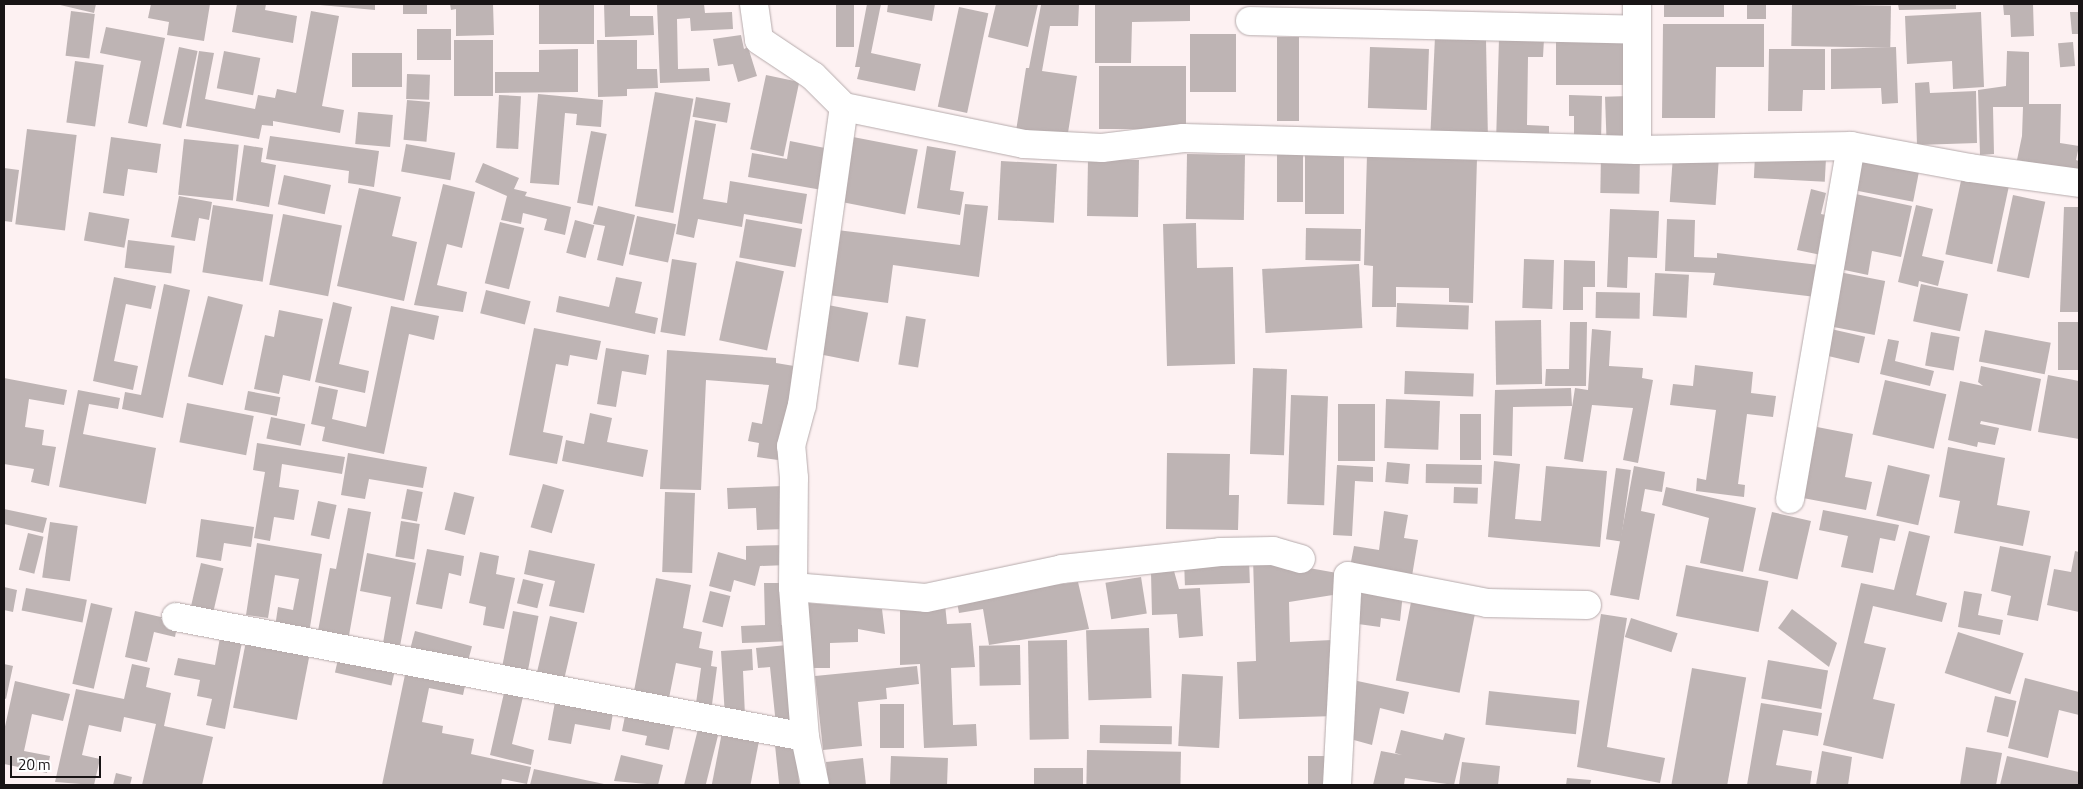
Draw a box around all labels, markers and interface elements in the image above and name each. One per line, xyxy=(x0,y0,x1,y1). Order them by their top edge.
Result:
scale bar xyxy=(12,746,104,778)
text: 20 m xyxy=(18,753,51,776)

